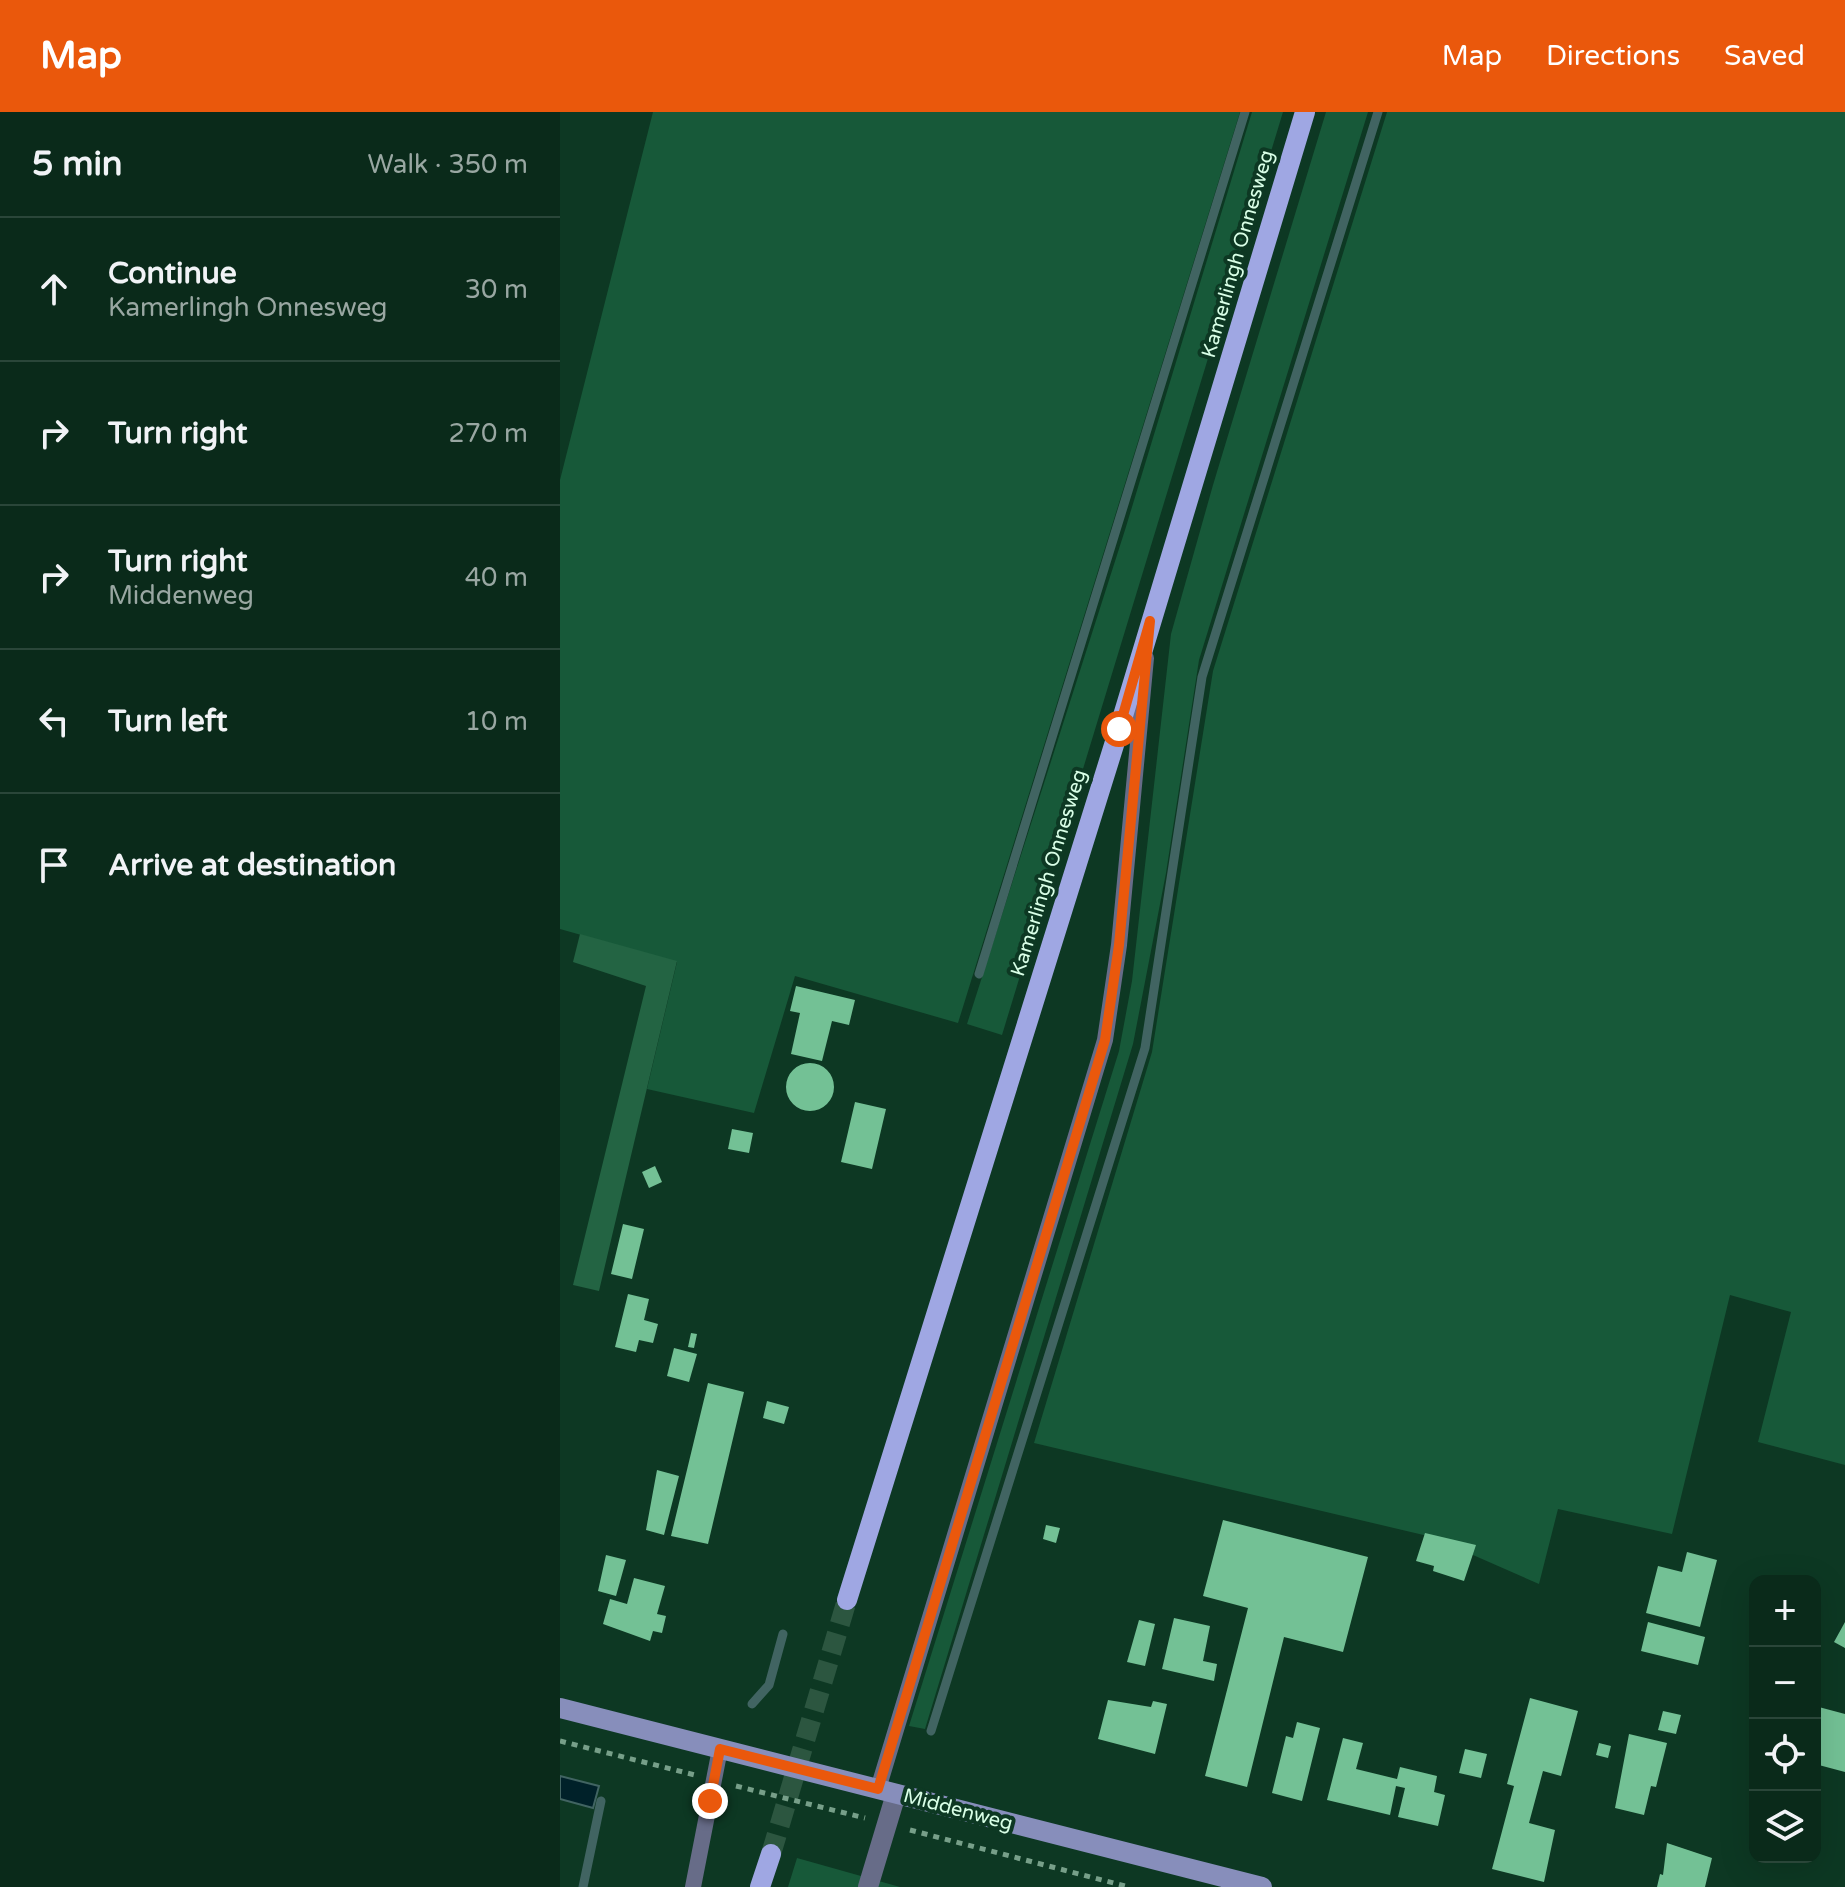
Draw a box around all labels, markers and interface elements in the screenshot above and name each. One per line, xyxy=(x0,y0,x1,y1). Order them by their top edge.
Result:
text: Map xyxy=(40,33,122,79)
text: Map xyxy=(1442,39,1502,73)
text: Directions xyxy=(1546,39,1680,73)
text: Saved xyxy=(1724,39,1805,73)
text: 5 min xyxy=(32,144,123,185)
street label: Kamerlingh Onnesweg xyxy=(1197,147,1279,361)
text: Walk · 350 m xyxy=(368,149,528,180)
text: Continue xyxy=(108,255,237,292)
icon: ahead xyxy=(32,267,76,311)
text: 30 m xyxy=(465,274,528,305)
text: Kamerlingh Onnesweg xyxy=(108,292,388,323)
icon: right xyxy=(32,411,76,455)
text: Turn right xyxy=(108,415,248,452)
text: 270 m xyxy=(448,418,528,449)
text: Turn right xyxy=(108,543,248,580)
icon: right xyxy=(32,555,76,599)
text: 40 m xyxy=(465,562,528,593)
text: Middenweg xyxy=(108,580,254,611)
icon: left xyxy=(32,699,76,743)
text: Turn left xyxy=(108,703,227,740)
text: 10 m xyxy=(465,706,528,737)
route start xyxy=(1101,711,1137,747)
street label: Kamerlingh Onnesweg xyxy=(1006,767,1092,979)
icon: arrive xyxy=(32,843,76,887)
text: Arrive at destination xyxy=(108,847,396,884)
map controls xyxy=(1749,1575,1821,1863)
button: + xyxy=(1749,1575,1821,1647)
button: − xyxy=(1749,1647,1821,1719)
button: locate xyxy=(1749,1719,1821,1791)
route end xyxy=(692,1783,728,1819)
street label: Middenweg xyxy=(901,1784,1015,1836)
button: layers xyxy=(1749,1791,1821,1863)

